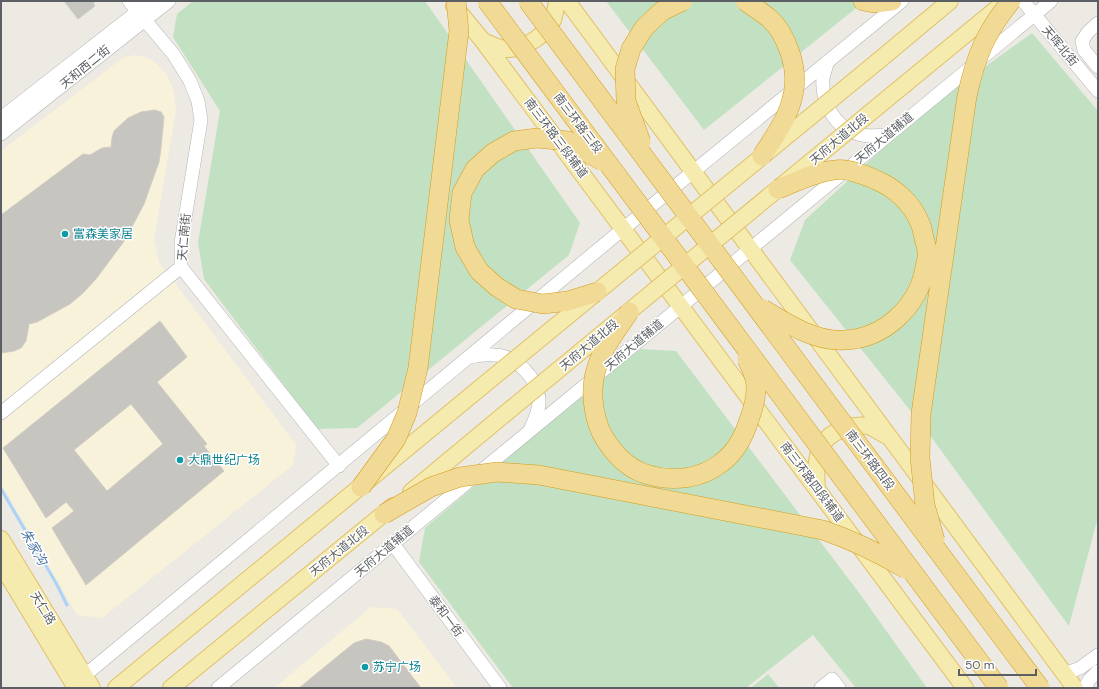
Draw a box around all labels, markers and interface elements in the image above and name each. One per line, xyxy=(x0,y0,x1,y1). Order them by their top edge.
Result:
street label: 天晖北街 xyxy=(1038,22,1082,70)
street label: 天和西二街 xyxy=(57,42,113,92)
street label: 南三环路三段 xyxy=(550,89,606,157)
street label: 南三环路三段辅道 xyxy=(521,95,591,181)
street label: 天府大道辅道 xyxy=(851,109,917,167)
street label: 天府大道北段 xyxy=(806,110,872,168)
street label: 天仁南街 xyxy=(174,212,194,262)
place label: 富森美家居 xyxy=(73,226,133,242)
marker: 富森美家居 xyxy=(60,229,70,239)
street label: 天府大道北段 xyxy=(556,316,622,374)
street label: 天府大道辅道 xyxy=(601,316,667,374)
street label: 南三环路四段 xyxy=(842,426,898,494)
street label: 南三环路四段辅道 xyxy=(777,439,847,525)
place label: 大鼎世纪广场 xyxy=(188,452,260,468)
marker: 大鼎世纪广场 xyxy=(175,455,185,465)
street label: 天府大道北段 xyxy=(306,522,372,580)
street label: 天府大道辅道 xyxy=(351,522,417,580)
water label: 朱家沟 xyxy=(17,526,52,570)
street label: 天仁路 xyxy=(27,588,59,628)
street label: 泰和一街 xyxy=(425,592,467,640)
scale bar xyxy=(959,651,1036,677)
text: 50 m xyxy=(965,657,994,673)
place label: 苏宁广场 xyxy=(373,659,421,675)
marker: 苏宁广场 xyxy=(360,662,370,672)

